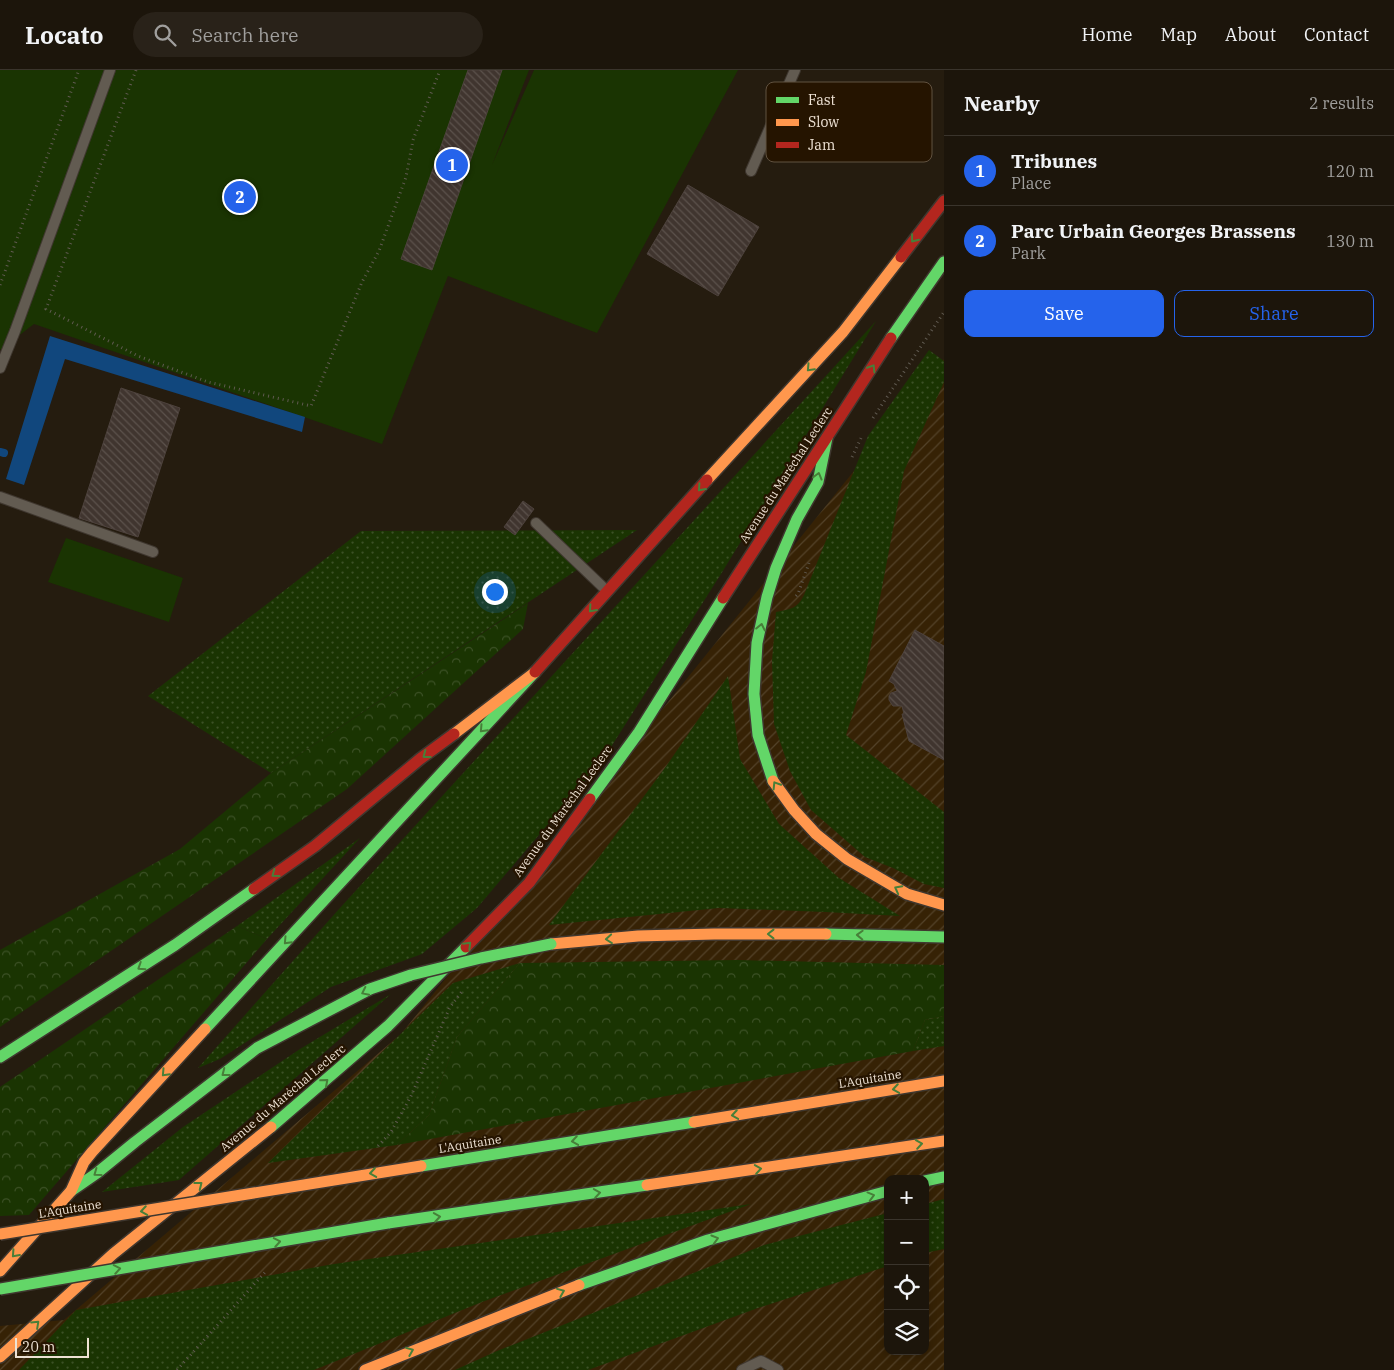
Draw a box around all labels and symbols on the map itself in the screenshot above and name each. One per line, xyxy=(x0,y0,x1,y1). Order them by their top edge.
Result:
legend xyxy=(766,82,932,162)
text: Fast xyxy=(808,91,836,109)
text: Slow xyxy=(808,113,839,131)
text: Jam xyxy=(808,136,835,154)
pin: 1 xyxy=(436,146,468,184)
pin: 2 xyxy=(224,178,256,216)
one-way arrow xyxy=(912,233,920,242)
one-way arrow xyxy=(807,362,816,371)
one-way arrow xyxy=(866,364,875,373)
street label: Avenue du Maréchal Leclerc xyxy=(736,404,835,546)
one-way arrow xyxy=(813,473,823,481)
one-way arrow xyxy=(698,483,707,492)
your location xyxy=(482,579,508,605)
one-way arrow xyxy=(589,604,598,613)
one-way arrow xyxy=(755,623,765,632)
one-way arrow xyxy=(480,723,489,732)
street label: Avenue du Maréchal Leclerc xyxy=(510,742,615,879)
one-way arrow xyxy=(423,749,432,757)
one-way arrow xyxy=(773,782,783,791)
one-way arrow xyxy=(271,868,281,877)
one-way arrow xyxy=(894,885,903,895)
one-way arrow xyxy=(767,929,775,939)
one-way arrow xyxy=(856,929,864,940)
one-way arrow xyxy=(605,933,613,944)
one-way arrow xyxy=(284,936,293,945)
one-way arrow xyxy=(462,942,471,951)
one-way arrow xyxy=(138,960,147,970)
one-way arrow xyxy=(361,986,370,996)
street label: Avenue du Maréchal Leclerc xyxy=(217,1041,348,1155)
street label: L'Aquitaine xyxy=(837,1066,902,1091)
one-way arrow xyxy=(162,1068,171,1077)
one-way arrow xyxy=(222,1068,231,1076)
one-way arrow xyxy=(319,1079,328,1088)
one-way arrow xyxy=(892,1083,900,1093)
one-way arrow xyxy=(731,1109,740,1119)
street label: L'Aquitaine xyxy=(437,1131,502,1156)
one-way arrow xyxy=(571,1135,579,1145)
one-way arrow xyxy=(914,1140,923,1150)
one-way arrow xyxy=(754,1164,762,1174)
one-way arrow xyxy=(93,1167,102,1176)
one-way arrow xyxy=(369,1168,378,1178)
one-way arrow xyxy=(194,1181,203,1190)
one-way arrow xyxy=(593,1188,602,1198)
one-way arrow xyxy=(867,1191,875,1201)
street label: L'Aquitaine xyxy=(37,1196,102,1221)
one-way arrow xyxy=(139,1205,148,1215)
one-way arrow xyxy=(432,1212,441,1222)
one-way arrow xyxy=(710,1234,718,1244)
one-way arrow xyxy=(273,1237,282,1247)
one-way arrow xyxy=(12,1248,21,1257)
one-way arrow xyxy=(113,1265,121,1275)
one-way arrow xyxy=(556,1287,565,1298)
one-way arrow xyxy=(30,1321,39,1330)
scale bar xyxy=(15,1335,89,1358)
one-way arrow xyxy=(405,1347,414,1358)

